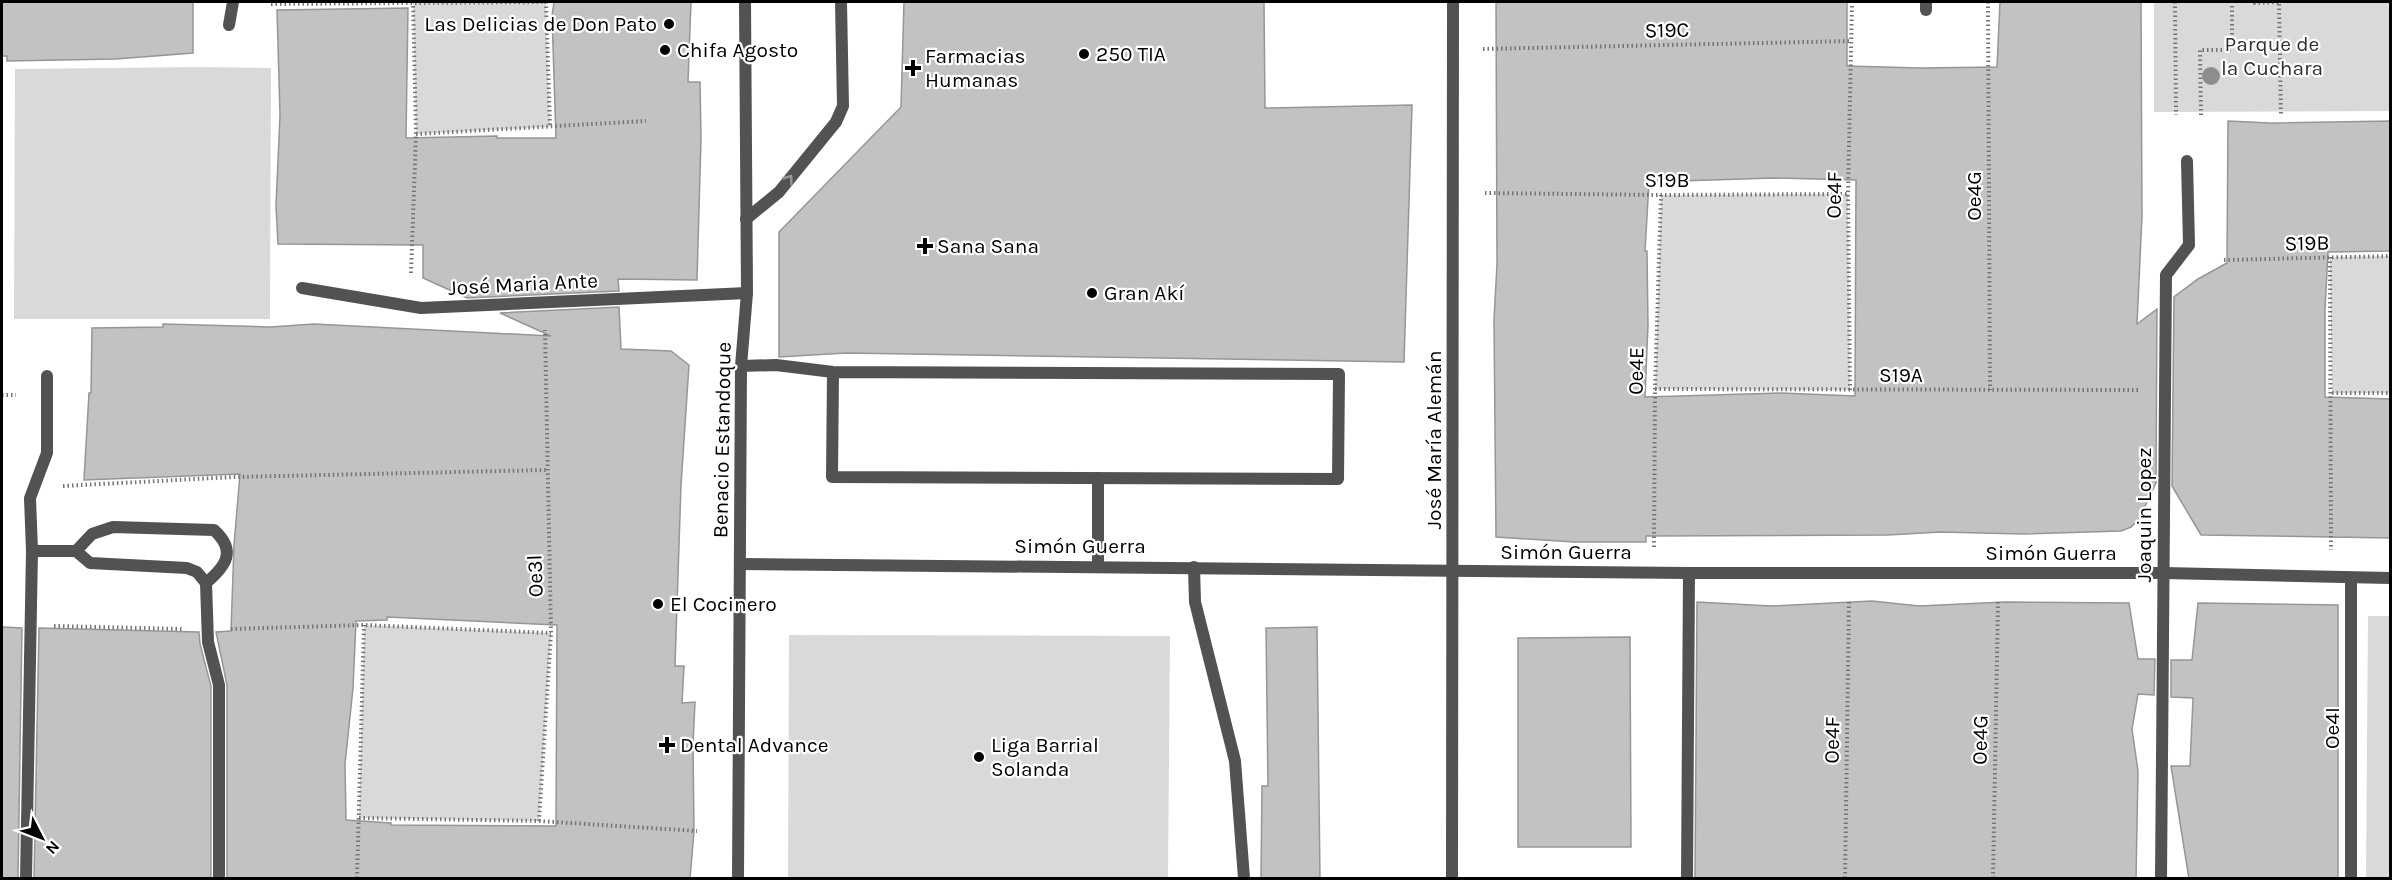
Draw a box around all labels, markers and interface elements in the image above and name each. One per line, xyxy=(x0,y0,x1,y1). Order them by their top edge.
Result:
place label: Las Delicias de Don Pato xyxy=(424,12,657,36)
marker: Las Delicias de Don Pato xyxy=(662,17,676,31)
street label: S19C xyxy=(1644,18,1690,42)
park label: Parque de la Cuchara xyxy=(2221,32,2323,80)
place label: Chifa Agosto xyxy=(677,38,798,62)
place label: 250 TIA xyxy=(1096,42,1166,66)
marker: Chifa Agosto xyxy=(658,43,672,57)
place label: Farmacias Humanas xyxy=(925,44,1026,92)
marker: 250 TIA xyxy=(1077,47,1091,61)
marker: Farmacias Humanas xyxy=(906,61,920,75)
street label: S19B xyxy=(1645,168,1689,192)
street label: Oe4F xyxy=(1822,171,1846,219)
street label: Oe4G xyxy=(1962,171,1986,221)
one-way arrow xyxy=(782,175,793,186)
street label: S19B xyxy=(2284,231,2330,255)
place label: Sana Sana xyxy=(937,234,1039,258)
marker: Sana Sana xyxy=(918,239,932,253)
street label: José Maria Ante xyxy=(448,268,598,300)
place label: Gran Akí xyxy=(1104,281,1185,305)
marker: Gran Akí xyxy=(1085,286,1099,300)
street label: Benacio Estandoque xyxy=(708,342,736,538)
street label: Oe4E xyxy=(1624,347,1648,395)
street label: José María Alemán xyxy=(1422,350,1446,530)
street label: S19A xyxy=(1879,363,1923,387)
street label: Joaquin Lopez xyxy=(2132,448,2156,582)
street label: Simón Guerra xyxy=(1014,534,1146,558)
street label: Simón Guerra xyxy=(1500,540,1632,564)
street label: Simón Guerra xyxy=(1985,541,2117,565)
street label: Oe3l xyxy=(522,554,548,598)
place label: El Cocinero xyxy=(670,592,777,616)
marker: El Cocinero xyxy=(651,597,665,611)
street label: Oe4I xyxy=(2320,707,2344,749)
street label: Oe4G xyxy=(1968,715,1992,765)
street label: Oe4F xyxy=(1820,716,1844,764)
place label: Dental Advance xyxy=(680,733,829,757)
place label: Liga Barrial Solanda xyxy=(991,733,1099,781)
marker: Dental Advance xyxy=(658,736,676,754)
marker: Liga Barrial Solanda xyxy=(972,750,986,764)
north arrow xyxy=(12,808,72,868)
text: N xyxy=(42,837,64,858)

